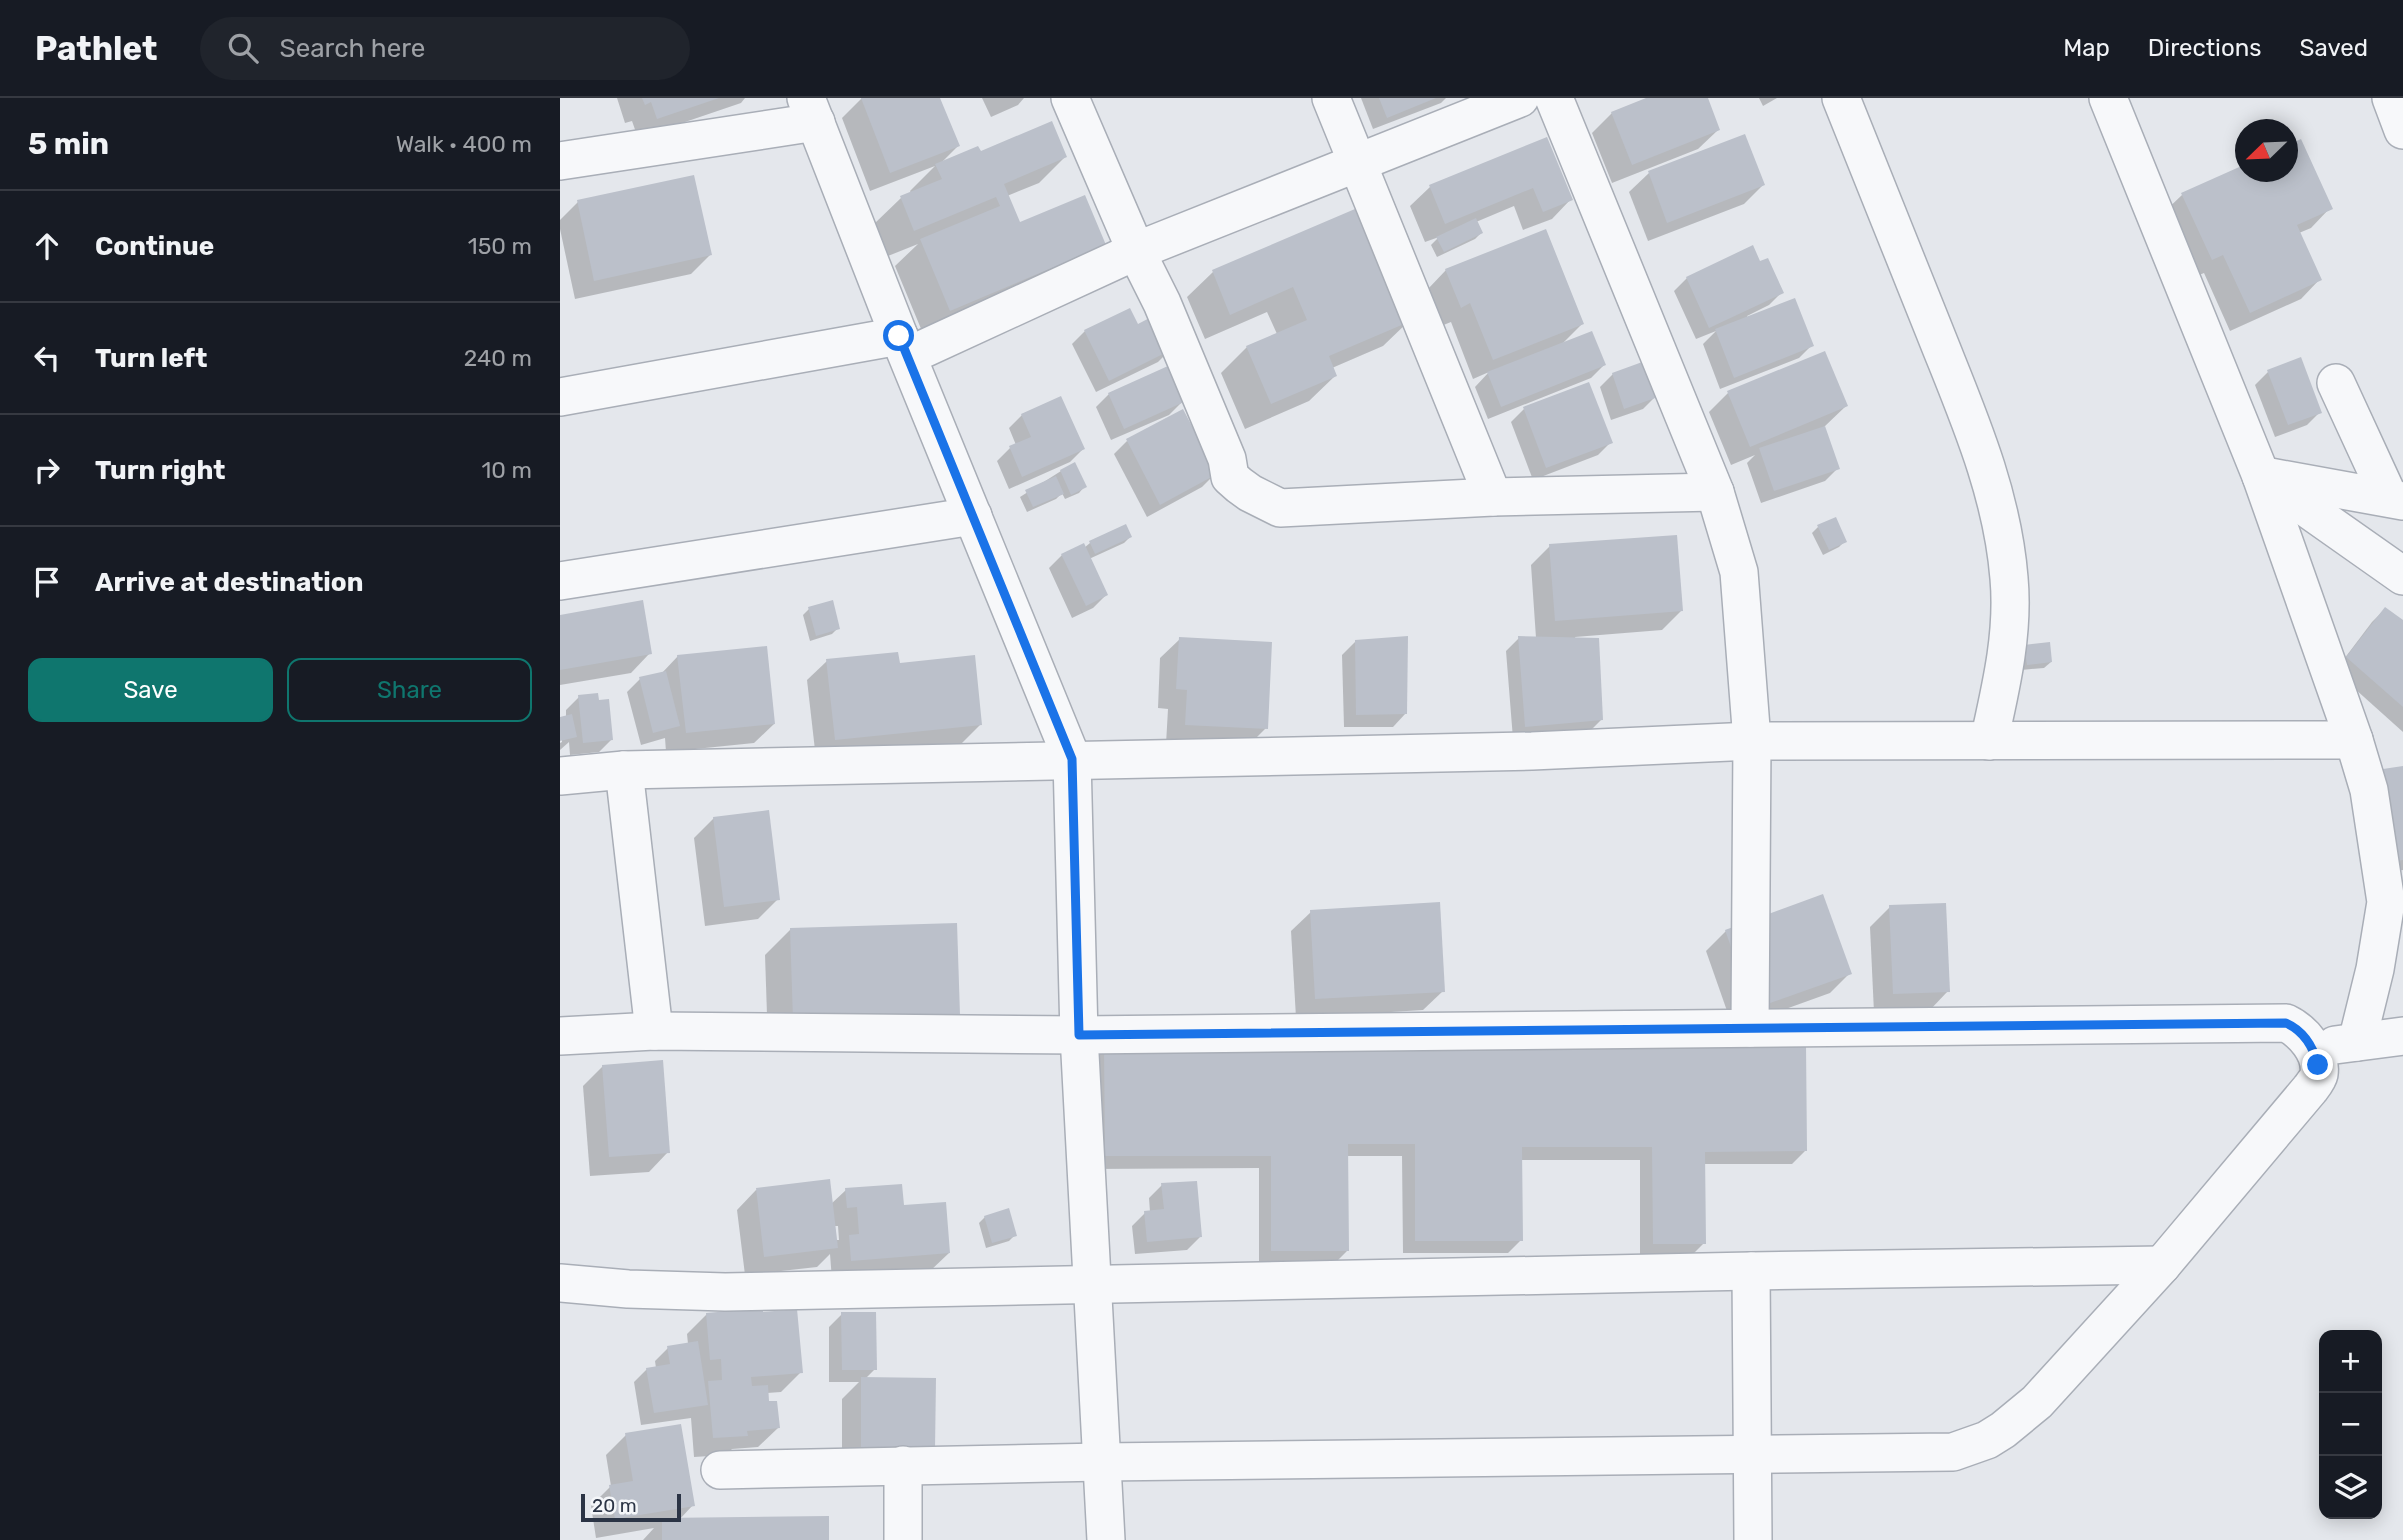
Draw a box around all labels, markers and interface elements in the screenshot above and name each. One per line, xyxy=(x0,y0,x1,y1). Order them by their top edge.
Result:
search box xyxy=(200,17,690,80)
text: Pathlet xyxy=(35,29,158,68)
icon: search xyxy=(224,29,262,67)
text: Search here xyxy=(280,33,425,64)
text: Map xyxy=(2063,34,2110,62)
text: Directions xyxy=(2148,34,2261,62)
text: Saved xyxy=(2299,34,2368,62)
north arrow xyxy=(2235,119,2298,182)
text: 5 min xyxy=(28,126,109,162)
text: Walk · 400 m xyxy=(396,130,532,158)
icon: ahead xyxy=(28,227,66,265)
text: Continue xyxy=(95,231,214,262)
text: 150 m xyxy=(468,232,532,260)
route start xyxy=(883,320,914,351)
icon: left xyxy=(28,339,66,377)
text: Turn left xyxy=(95,343,207,374)
text: 240 m xyxy=(464,344,532,372)
icon: right xyxy=(28,451,66,489)
text: Turn right xyxy=(95,455,225,486)
text: 10 m xyxy=(481,456,532,484)
icon: arrive xyxy=(28,563,66,601)
text: Arrive at destination xyxy=(95,567,363,598)
button: Save xyxy=(28,658,273,722)
button: Share xyxy=(287,658,532,722)
route end xyxy=(2302,1049,2333,1080)
map controls xyxy=(2319,1330,2382,1519)
button: + xyxy=(2319,1330,2382,1393)
button: − xyxy=(2319,1393,2382,1456)
button: layers xyxy=(2319,1456,2382,1519)
scale bar xyxy=(581,1491,681,1523)
text: 20 m xyxy=(592,1494,637,1517)

